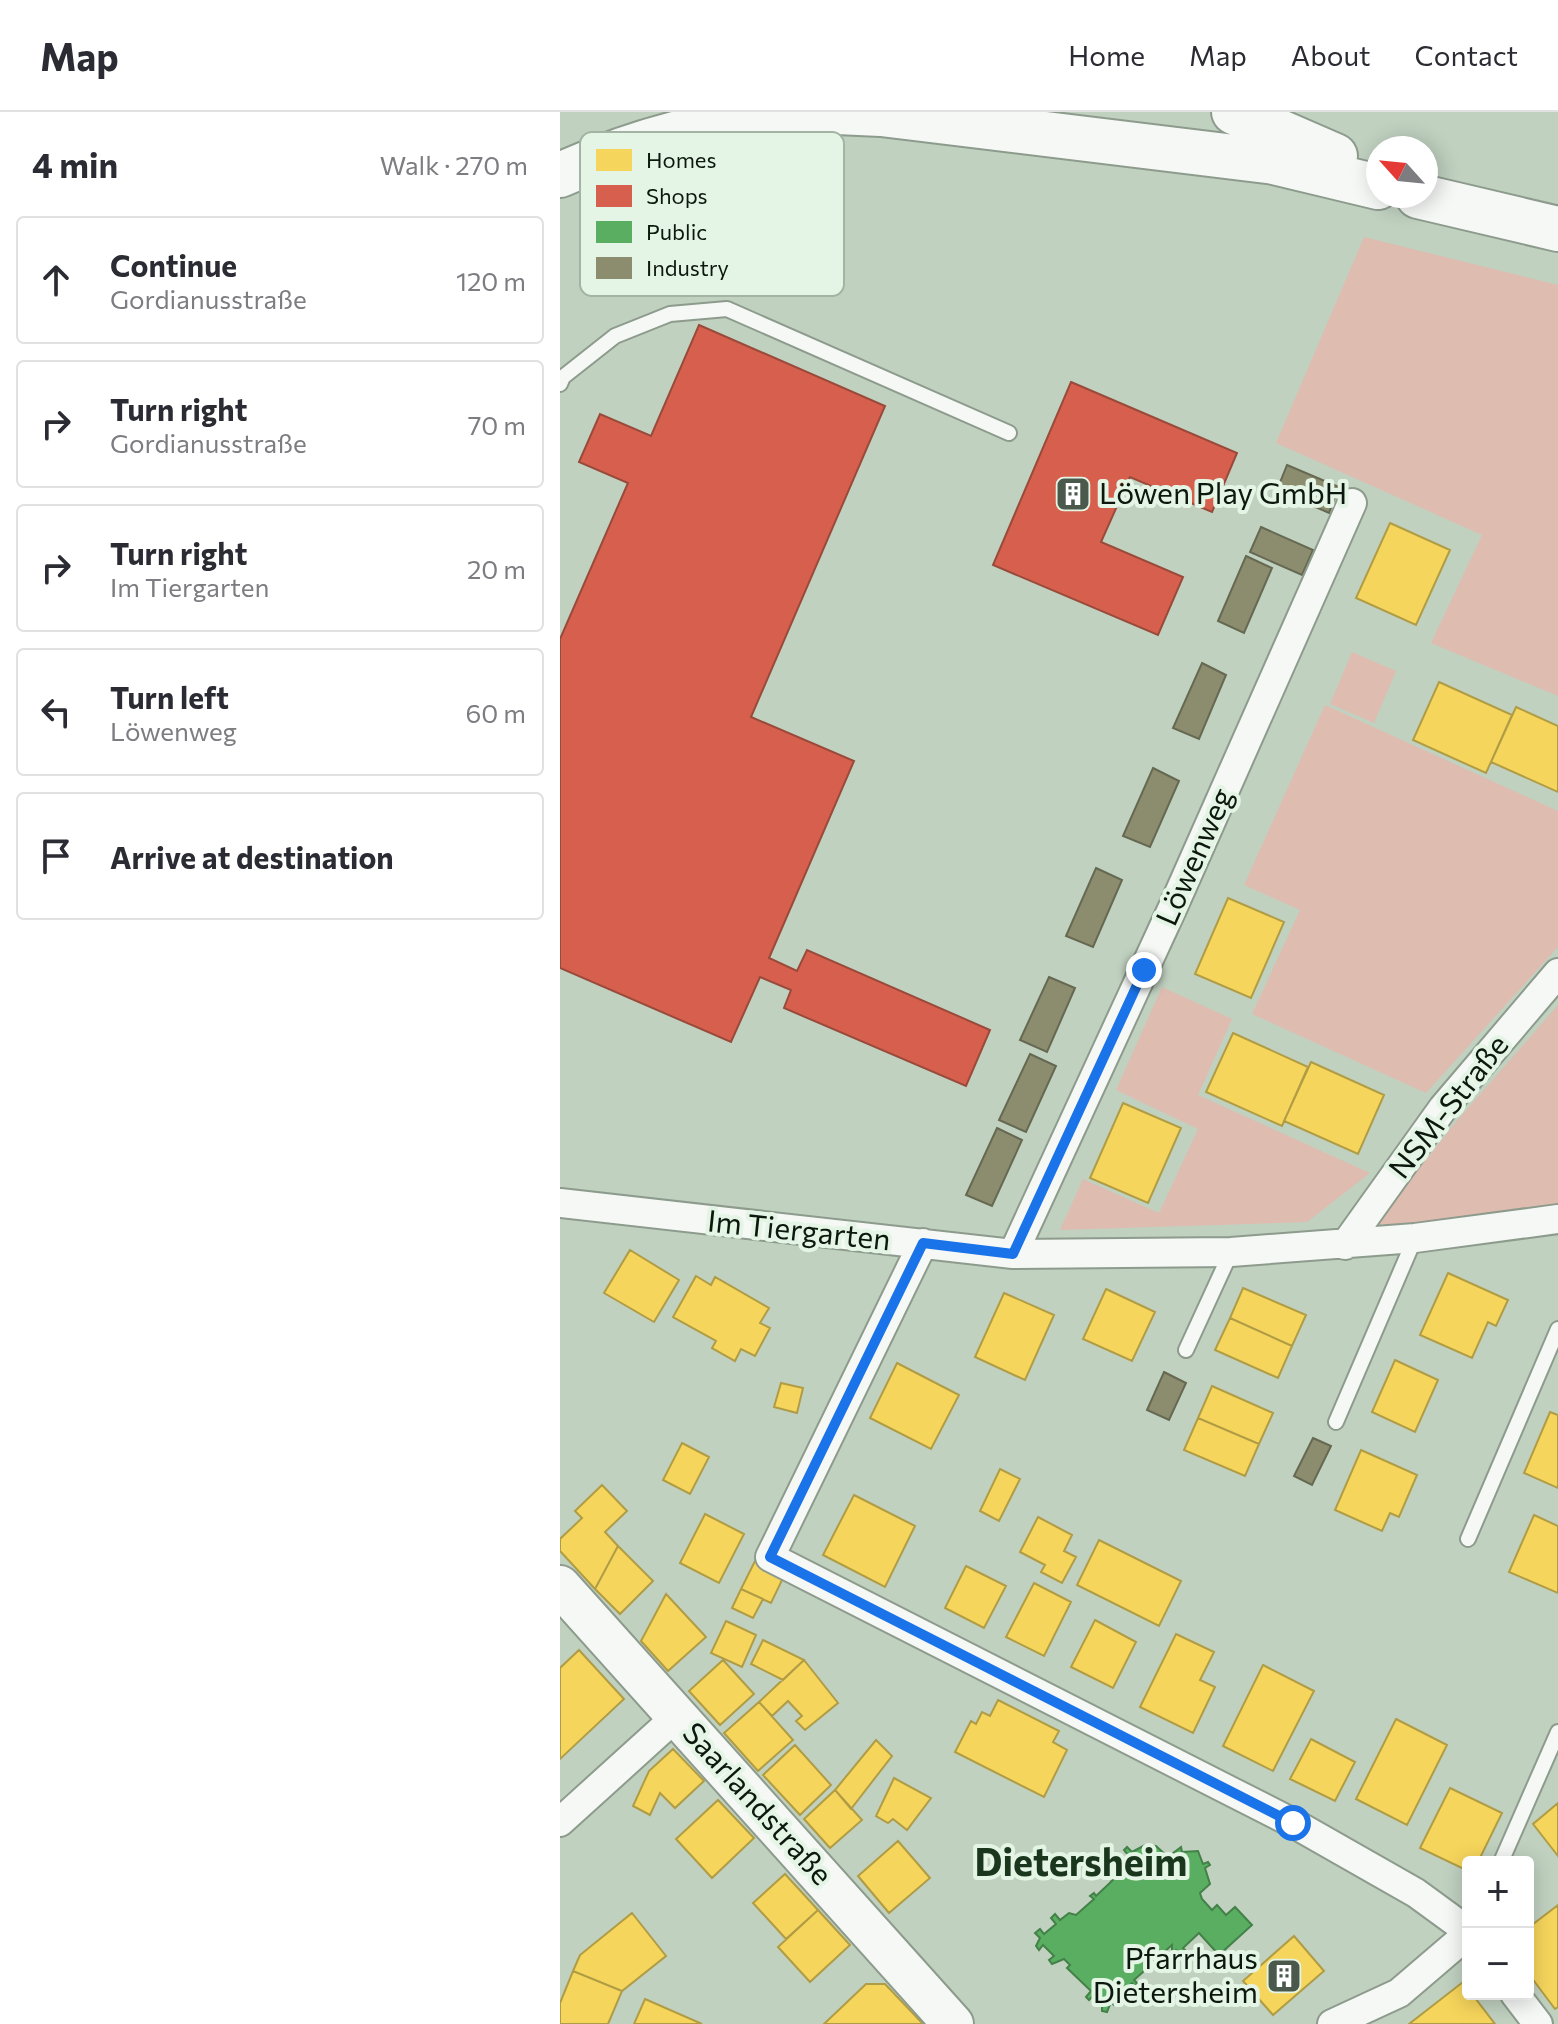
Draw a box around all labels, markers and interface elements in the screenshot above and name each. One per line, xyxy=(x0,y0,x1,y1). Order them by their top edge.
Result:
text: Map xyxy=(40,32,119,79)
text: Home xyxy=(1068,38,1145,72)
text: Map xyxy=(1189,38,1247,72)
text: About xyxy=(1291,38,1371,72)
text: Contact xyxy=(1415,38,1518,72)
legend xyxy=(580,132,844,296)
north arrow xyxy=(1366,136,1438,208)
text: 4 min xyxy=(32,143,118,185)
text: Homes xyxy=(646,146,716,173)
text: Walk · 270 m xyxy=(380,149,528,180)
text: Shops xyxy=(646,182,707,209)
text: Public xyxy=(646,218,707,245)
text: Continue xyxy=(110,246,237,283)
text: Industry xyxy=(646,254,729,281)
icon: ahead xyxy=(34,258,78,302)
text: 120 m xyxy=(456,265,526,296)
text: Gordianusstraße xyxy=(110,283,307,314)
text: Turn right xyxy=(110,390,247,427)
icon: right xyxy=(34,402,78,446)
text: 70 m xyxy=(468,409,526,440)
text: Gordianusstraße xyxy=(110,427,307,458)
place label: Löwen Play GmbH xyxy=(1099,473,1347,510)
building icon: Löwen Play GmbH xyxy=(1054,475,1092,513)
text: Turn right xyxy=(110,534,247,571)
icon: right xyxy=(34,546,78,590)
text: 20 m xyxy=(467,553,526,584)
text: Im Tiergarten xyxy=(110,571,269,602)
text: Turn left xyxy=(110,678,229,715)
icon: left xyxy=(34,690,78,734)
text: 60 m xyxy=(466,697,526,728)
text: Löwenweg xyxy=(110,715,237,746)
street label: Löwenweg xyxy=(1146,782,1239,930)
icon: arrive xyxy=(34,834,78,878)
text: Arrive at destination xyxy=(110,838,394,875)
route end xyxy=(1126,952,1162,988)
street label: NSM-Straße xyxy=(1379,1026,1515,1185)
street label: Im Tiergarten xyxy=(706,1201,893,1257)
street label: Saarlandstraße xyxy=(676,1713,842,1891)
route start xyxy=(1275,1805,1311,1841)
district label: Dietersheim xyxy=(975,1837,1187,1884)
map controls xyxy=(1462,1856,1534,2000)
button: + xyxy=(1462,1856,1534,1928)
button: − xyxy=(1462,1928,1534,2000)
place label: Pfarrhaus Dietersheim xyxy=(1093,1938,1258,2009)
building icon: Pfarrhaus Dietersheim xyxy=(1265,1957,1303,1995)

